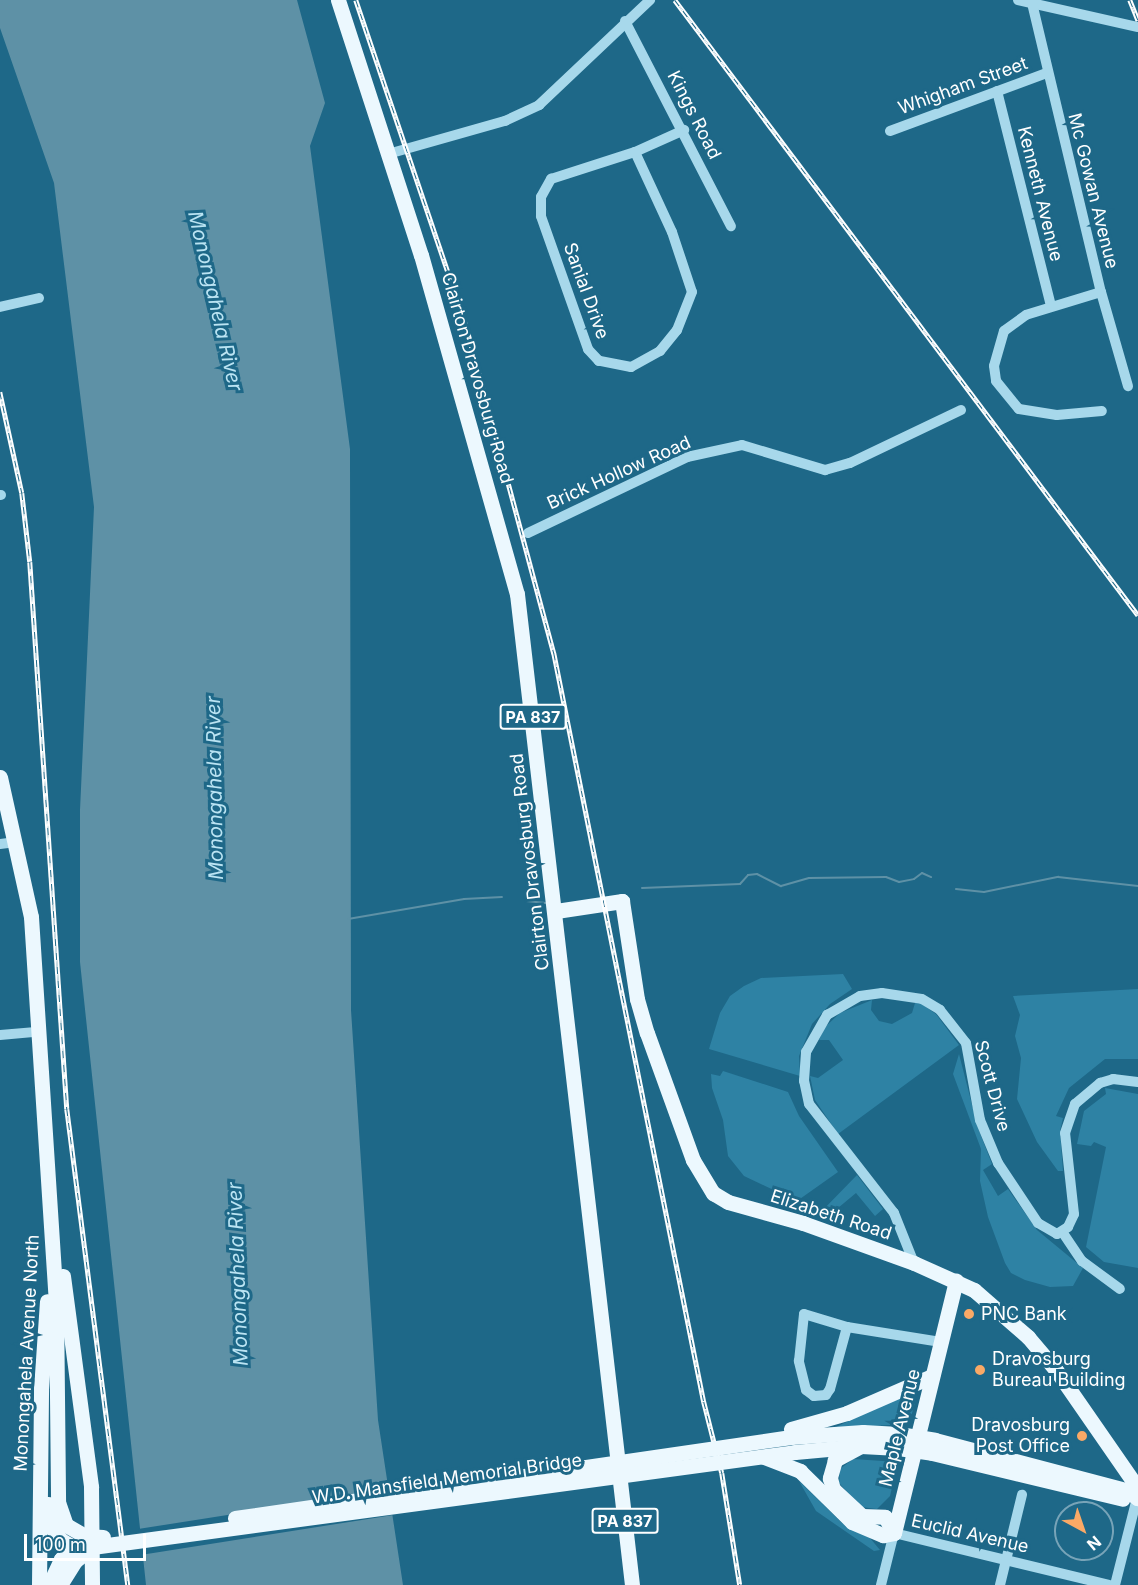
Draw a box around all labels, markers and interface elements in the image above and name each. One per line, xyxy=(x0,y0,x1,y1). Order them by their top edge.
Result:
street label: Whigham Street xyxy=(895,53,1031,119)
street label: Kings Road xyxy=(662,67,726,163)
street label: Mc Gowan Avenue xyxy=(1063,111,1123,271)
street label: Kenneth Avenue xyxy=(1013,124,1067,264)
water label: Monongahela River xyxy=(183,209,247,393)
street label: Sanial Drive xyxy=(559,240,613,342)
street label: Clairton Dravosburg Road xyxy=(436,270,518,486)
street label: Brick Hollow Road xyxy=(544,432,694,514)
water label: Monongahela River xyxy=(201,696,229,880)
road number: PA 837 xyxy=(498,704,568,730)
street label: Clairton Dravosburg Road xyxy=(506,752,554,972)
street label: Scott Drive xyxy=(969,1038,1015,1134)
water label: Monongahela River xyxy=(223,1182,253,1366)
street label: Elizabeth Road xyxy=(768,1185,894,1245)
street label: Monongahela Avenue North xyxy=(10,1234,44,1472)
place label: PNC Bank xyxy=(981,1303,1067,1325)
marker: PNC Bank xyxy=(962,1307,976,1321)
place label: Dravosburg Bureau Building xyxy=(992,1349,1126,1392)
marker: Dravosburg Bureau Building xyxy=(973,1363,987,1377)
street label: Maple Avenue xyxy=(875,1367,925,1489)
place label: Dravosburg Post Office xyxy=(971,1415,1070,1458)
marker: Dravosburg Post Office xyxy=(1075,1429,1089,1443)
street label: W.D. Mansfield Memorial Bridge xyxy=(311,1449,583,1509)
north arrow xyxy=(1054,1501,1114,1561)
road number: PA 837 xyxy=(590,1508,660,1534)
street label: Euclid Avenue xyxy=(909,1510,1031,1558)
scale bar xyxy=(27,1522,148,1560)
text: N xyxy=(1083,1532,1105,1555)
text: 100 m xyxy=(35,1534,86,1555)

